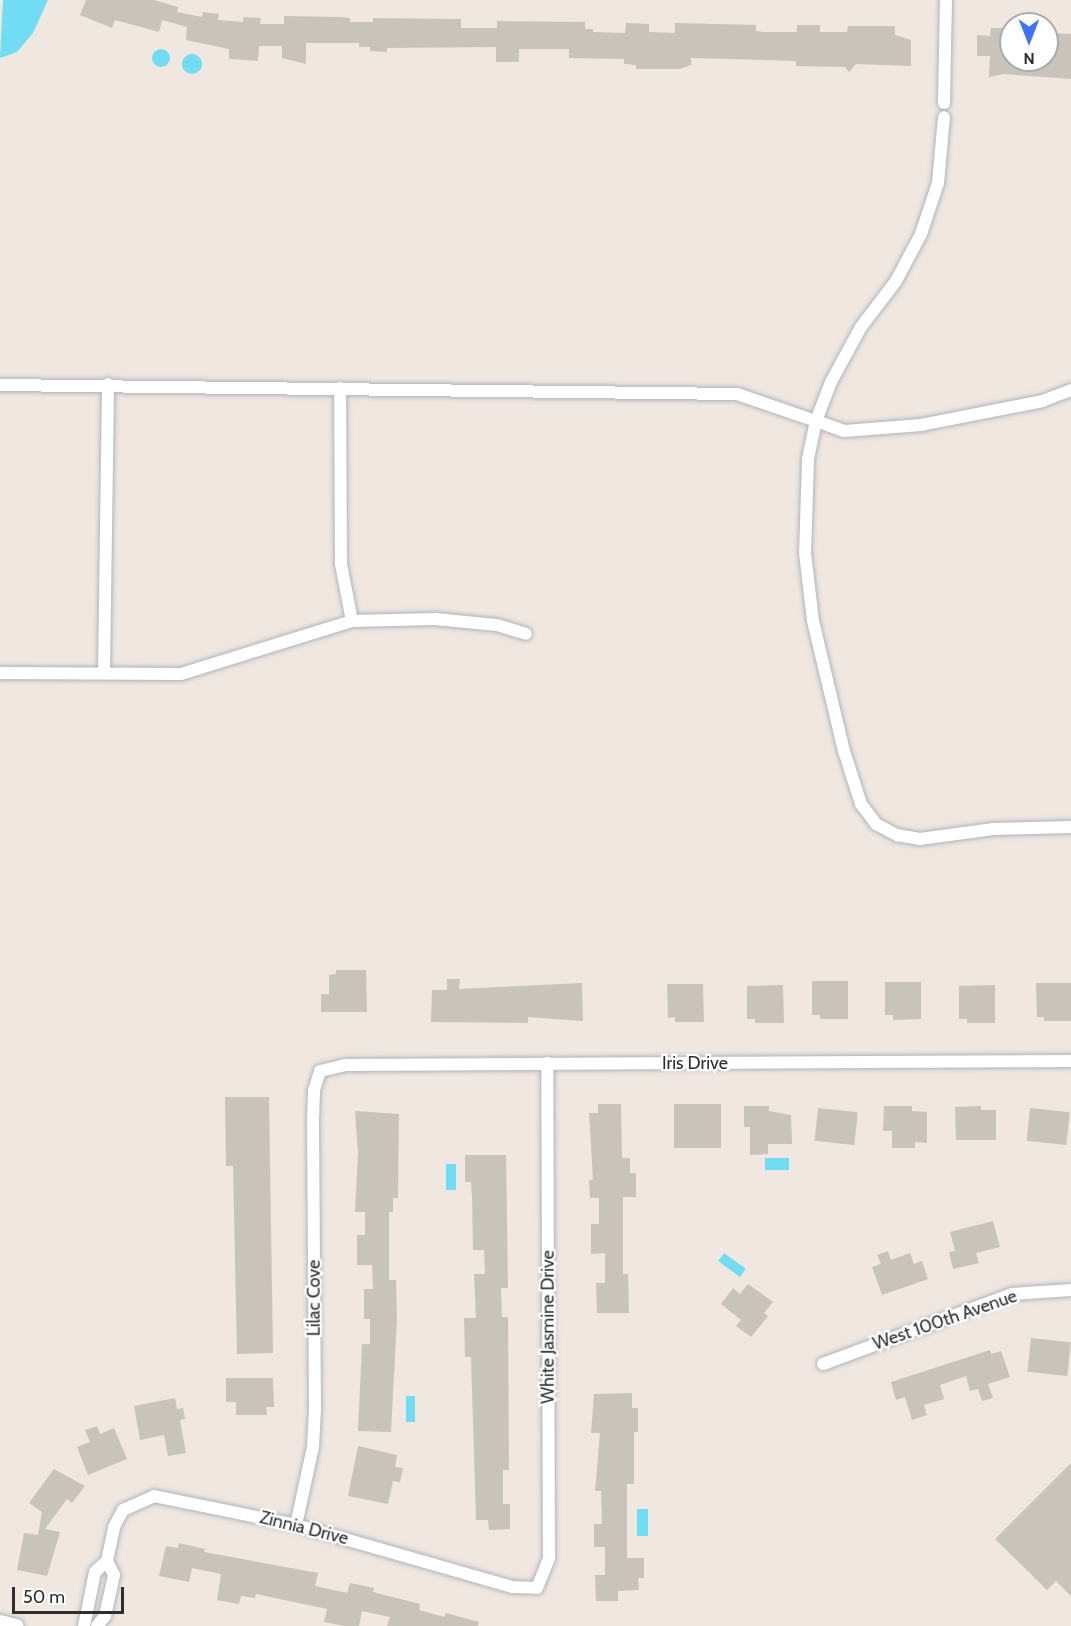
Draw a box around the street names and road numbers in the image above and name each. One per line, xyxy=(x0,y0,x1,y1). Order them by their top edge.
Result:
street label: Iris Drive xyxy=(662,1052,728,1074)
street label: White Jasmine Drive xyxy=(537,1250,559,1404)
street label: Lilac Cove xyxy=(303,1260,325,1336)
street label: West 100th Avenue xyxy=(870,1285,1020,1355)
street label: Zinnia Drive xyxy=(257,1507,351,1549)

